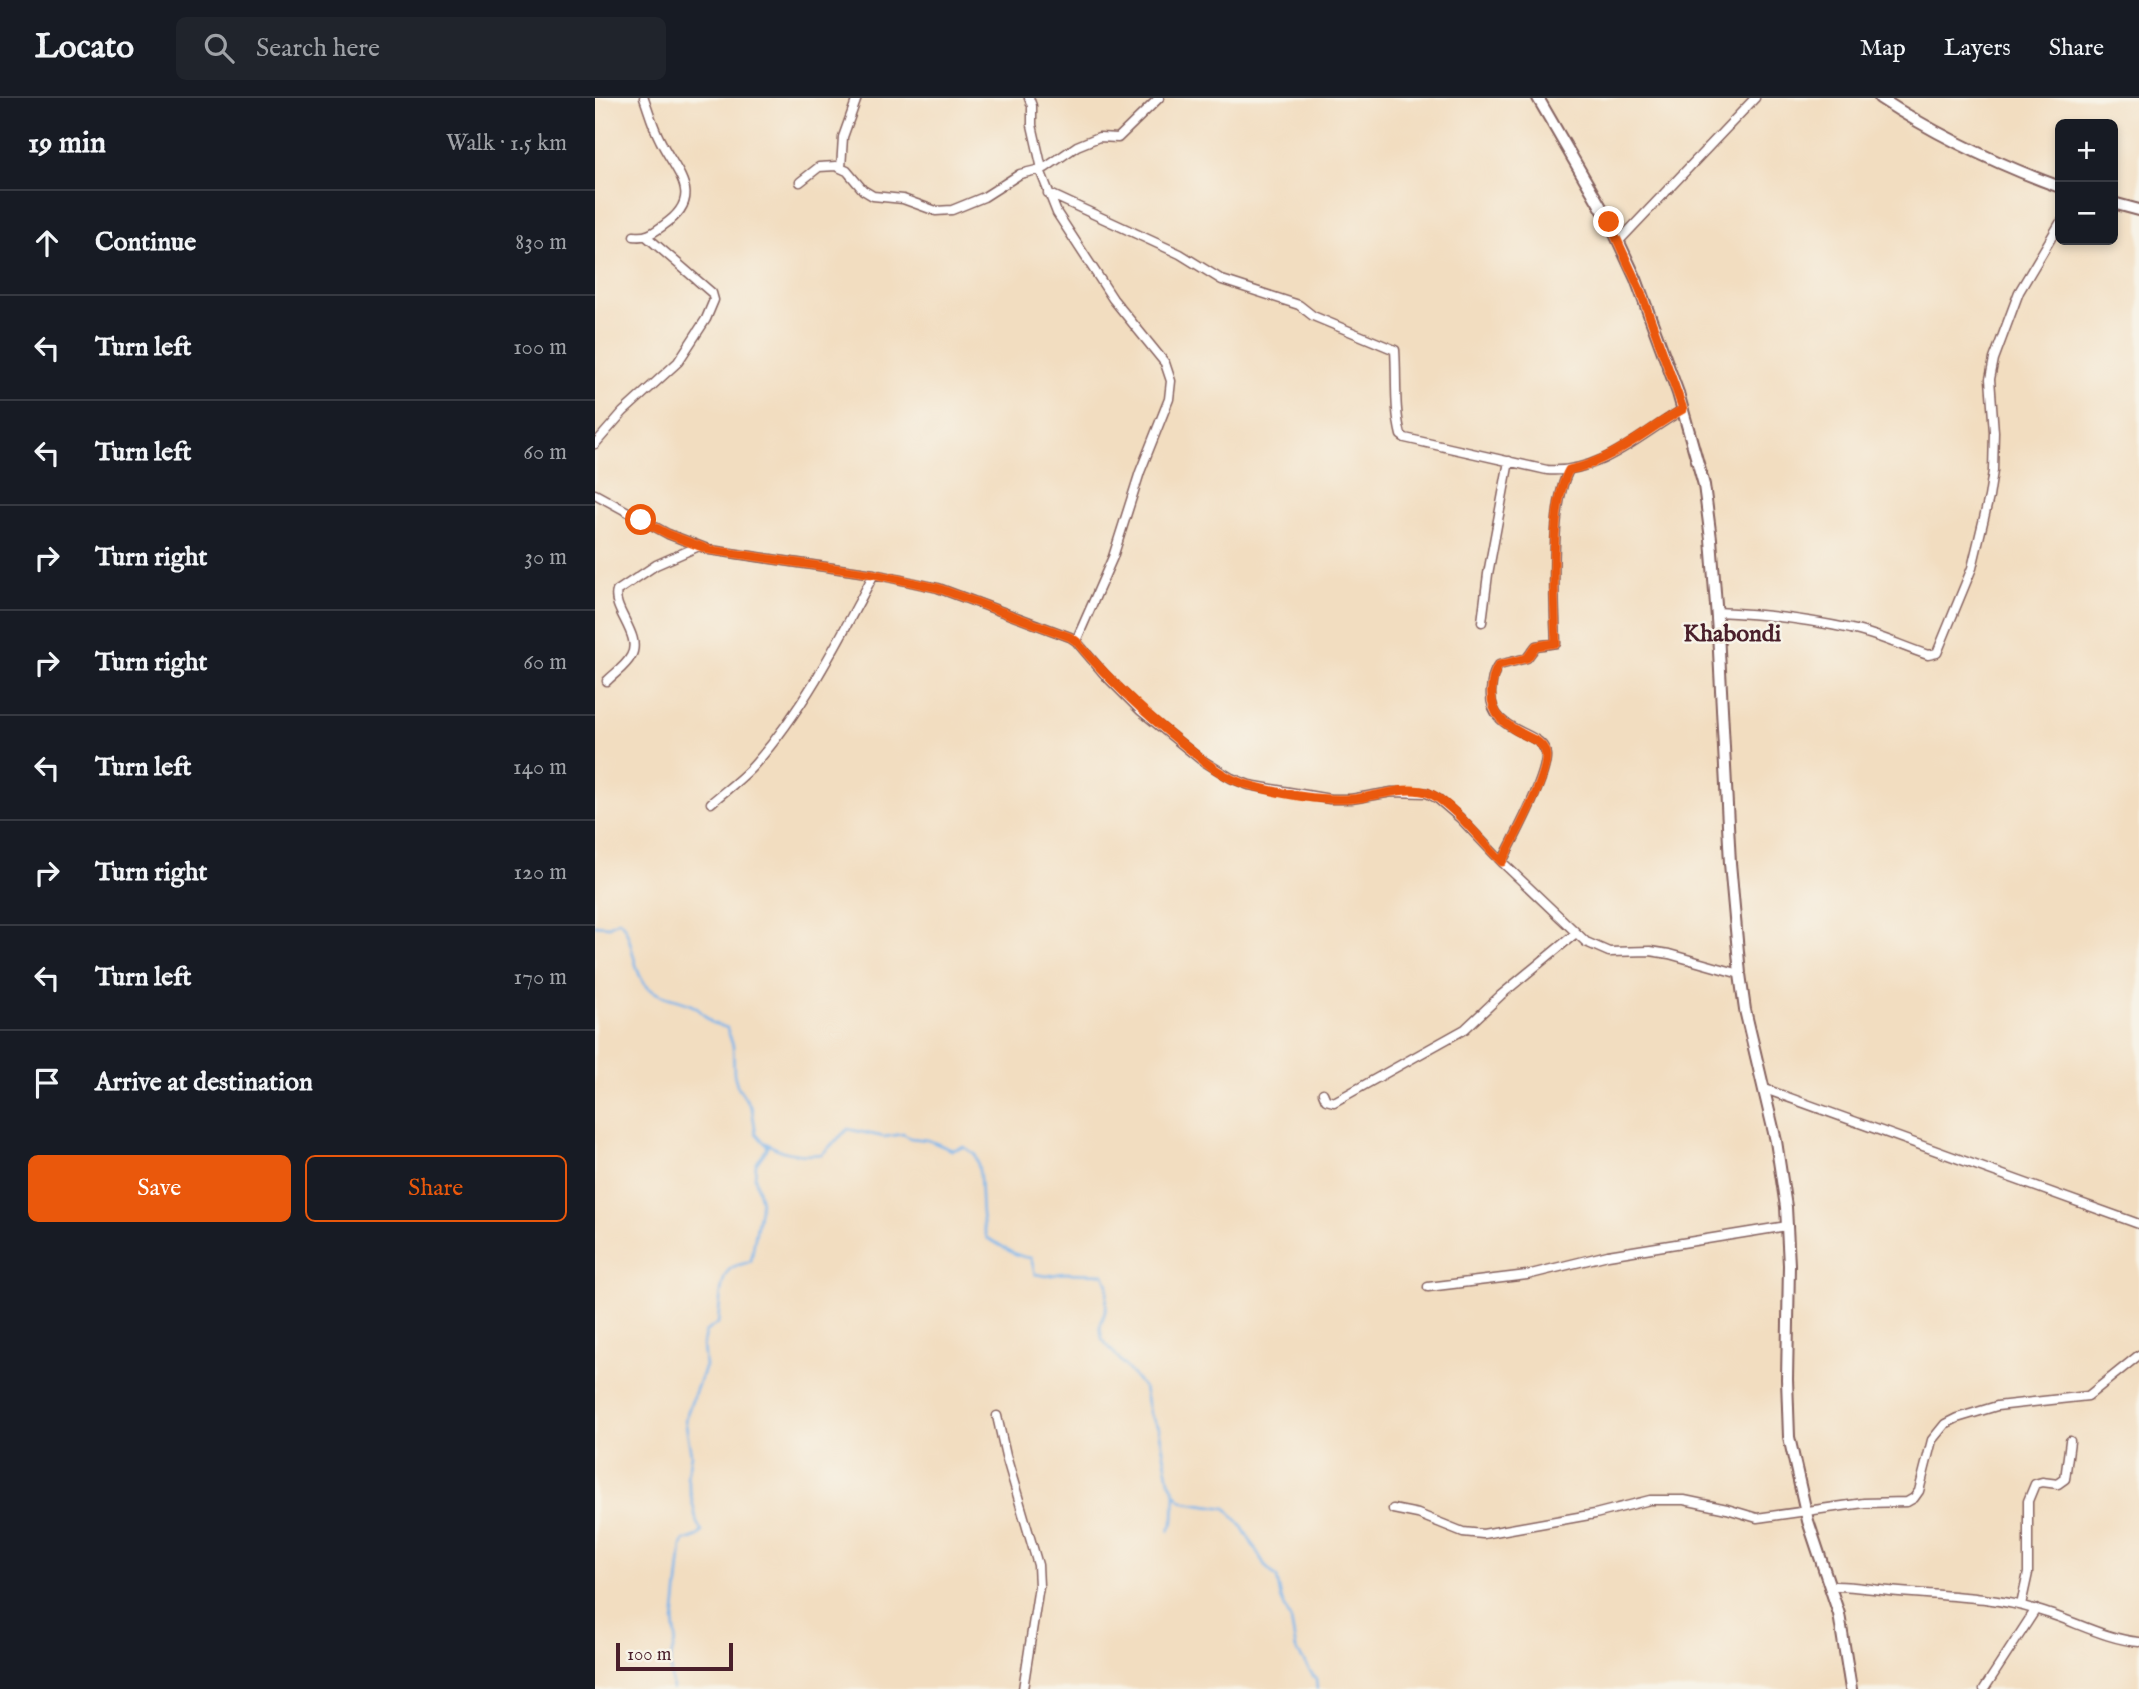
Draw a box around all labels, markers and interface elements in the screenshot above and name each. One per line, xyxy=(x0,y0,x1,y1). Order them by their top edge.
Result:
search box xyxy=(176,17,666,80)
text: Locato xyxy=(35,27,134,69)
icon: search xyxy=(200,29,238,67)
text: Search here xyxy=(256,32,380,65)
text: Map xyxy=(1860,33,1906,64)
text: Layers xyxy=(1944,33,2011,64)
text: Share xyxy=(2049,33,2104,64)
map controls xyxy=(2055,119,2118,245)
button: + xyxy=(2055,119,2118,182)
text: 19 min xyxy=(28,125,106,163)
text: Walk · 1.5 km xyxy=(446,129,567,158)
button: − xyxy=(2055,182,2118,245)
route end xyxy=(1593,206,1624,237)
icon: ahead xyxy=(28,224,66,262)
text: Continue xyxy=(95,226,196,259)
text: 830 m xyxy=(515,228,567,257)
icon: left xyxy=(28,329,66,367)
text: Turn left xyxy=(95,331,192,364)
text: 100 m xyxy=(513,333,567,362)
icon: left xyxy=(28,434,66,472)
text: Turn left xyxy=(95,436,192,469)
text: 60 m xyxy=(523,438,567,467)
route start xyxy=(625,504,656,535)
icon: right xyxy=(28,539,66,577)
text: Turn right xyxy=(95,541,208,574)
text: 30 m xyxy=(524,543,567,572)
district label: Khabondi xyxy=(1683,619,1782,650)
icon: right xyxy=(28,644,66,682)
text: Turn right xyxy=(95,646,208,679)
text: 60 m xyxy=(523,648,567,677)
icon: left xyxy=(28,749,66,787)
text: Turn left xyxy=(95,751,192,784)
text: 140 m xyxy=(513,753,567,782)
icon: right xyxy=(28,854,66,892)
text: Turn right xyxy=(95,856,208,889)
text: 120 m xyxy=(514,858,567,887)
icon: left xyxy=(28,959,66,997)
text: Turn left xyxy=(95,961,192,994)
text: 170 m xyxy=(514,963,567,992)
icon: arrive xyxy=(28,1064,66,1102)
text: Arrive at destination xyxy=(95,1066,313,1099)
button: Save xyxy=(28,1155,291,1222)
button: Share xyxy=(305,1155,567,1222)
scale bar xyxy=(616,1640,733,1672)
text: 100 m xyxy=(627,1643,671,1667)

